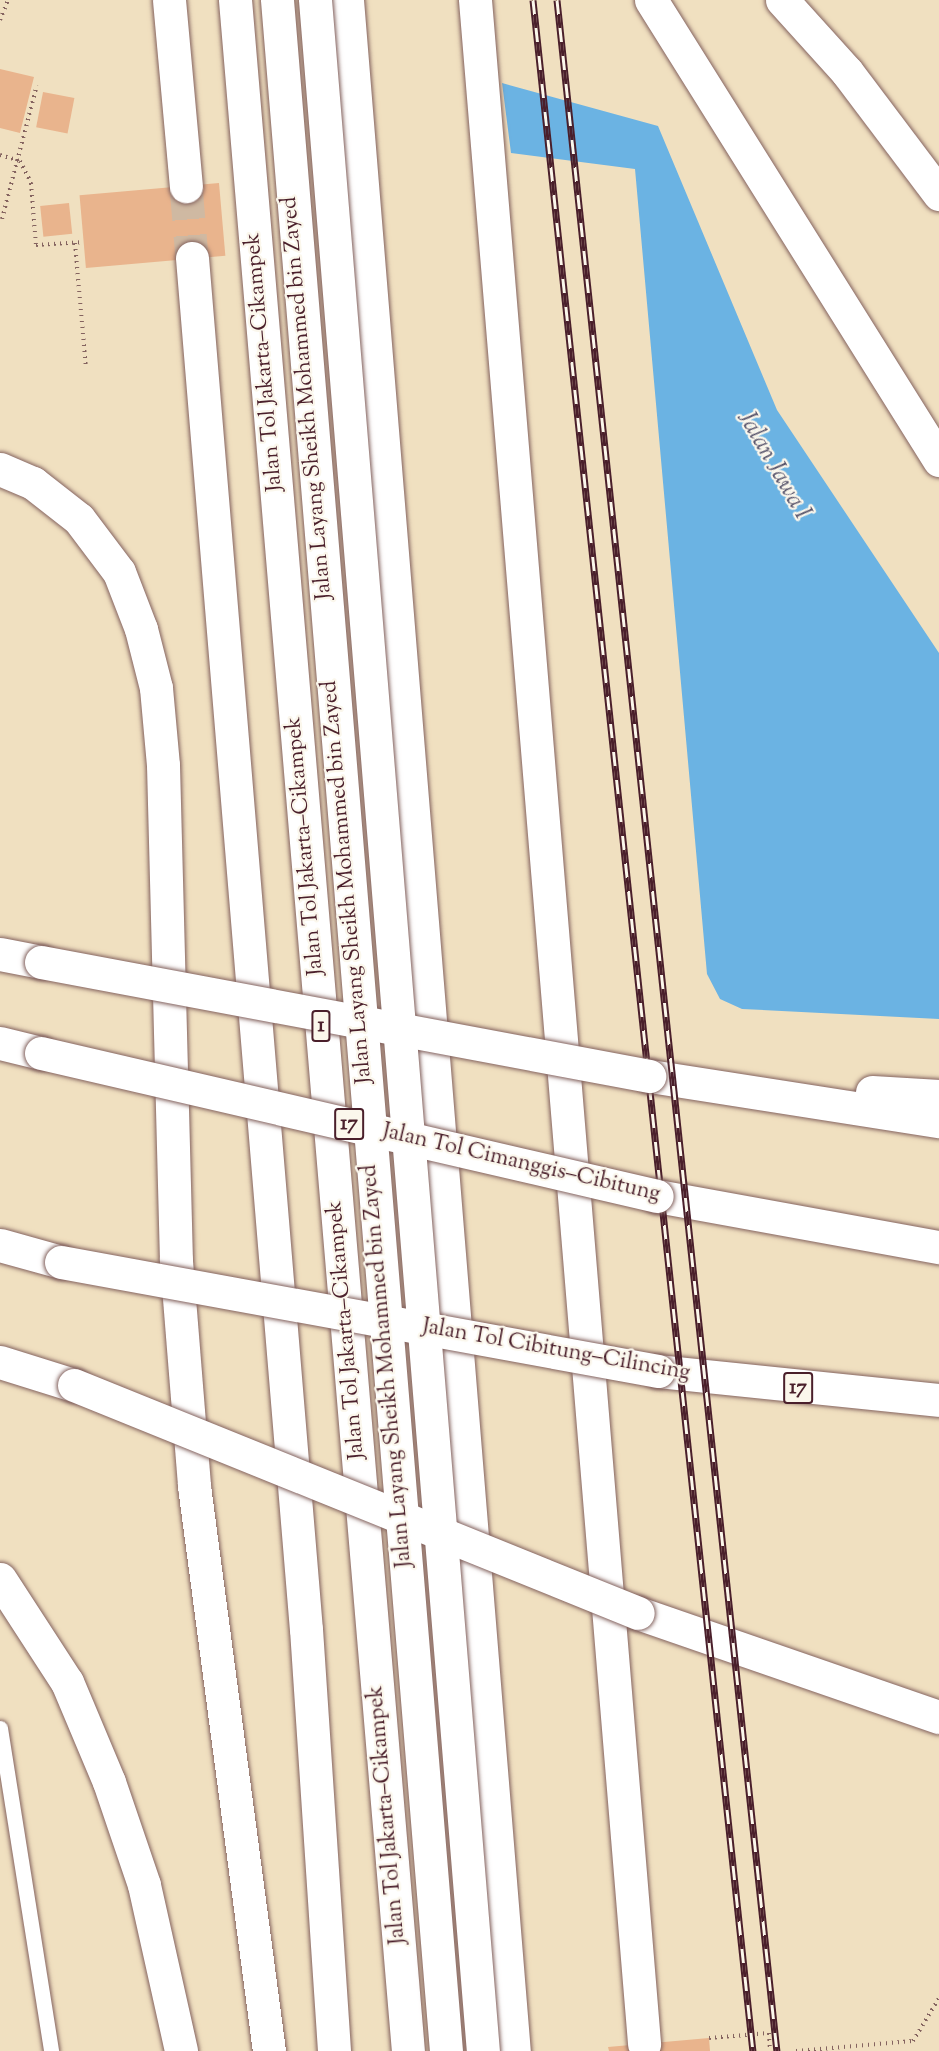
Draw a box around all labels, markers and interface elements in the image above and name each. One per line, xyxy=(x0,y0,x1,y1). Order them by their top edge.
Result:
street label: Jalan Layang Sheikh Mohammed bin Zayed xyxy=(277,195,339,601)
street label: Jalan Tol Jakarta–Cikampek xyxy=(241,231,289,493)
water label: Jalan Jawa I xyxy=(731,407,815,525)
street label: Jalan Layang Sheikh Mohammed bin Zayed xyxy=(317,679,379,1085)
street label: Jalan Tol Jakarta–Cikampek xyxy=(282,715,330,977)
road number: 1 xyxy=(310,1008,332,1044)
road number: 17 xyxy=(334,1106,364,1142)
street label: Jalan Tol Cimanggis–Cibitung xyxy=(380,1119,662,1209)
street label: Jalan Layang Sheikh Mohammed bin Zayed xyxy=(357,1163,419,1569)
street label: Jalan Tol Jakarta–Cikampek xyxy=(323,1199,371,1461)
street label: Jalan Tol Cibitung–Cilincing xyxy=(420,1314,692,1388)
road number: 17 xyxy=(783,1370,813,1406)
street label: Jalan Tol Jakarta–Cikampek xyxy=(364,1684,412,1946)

